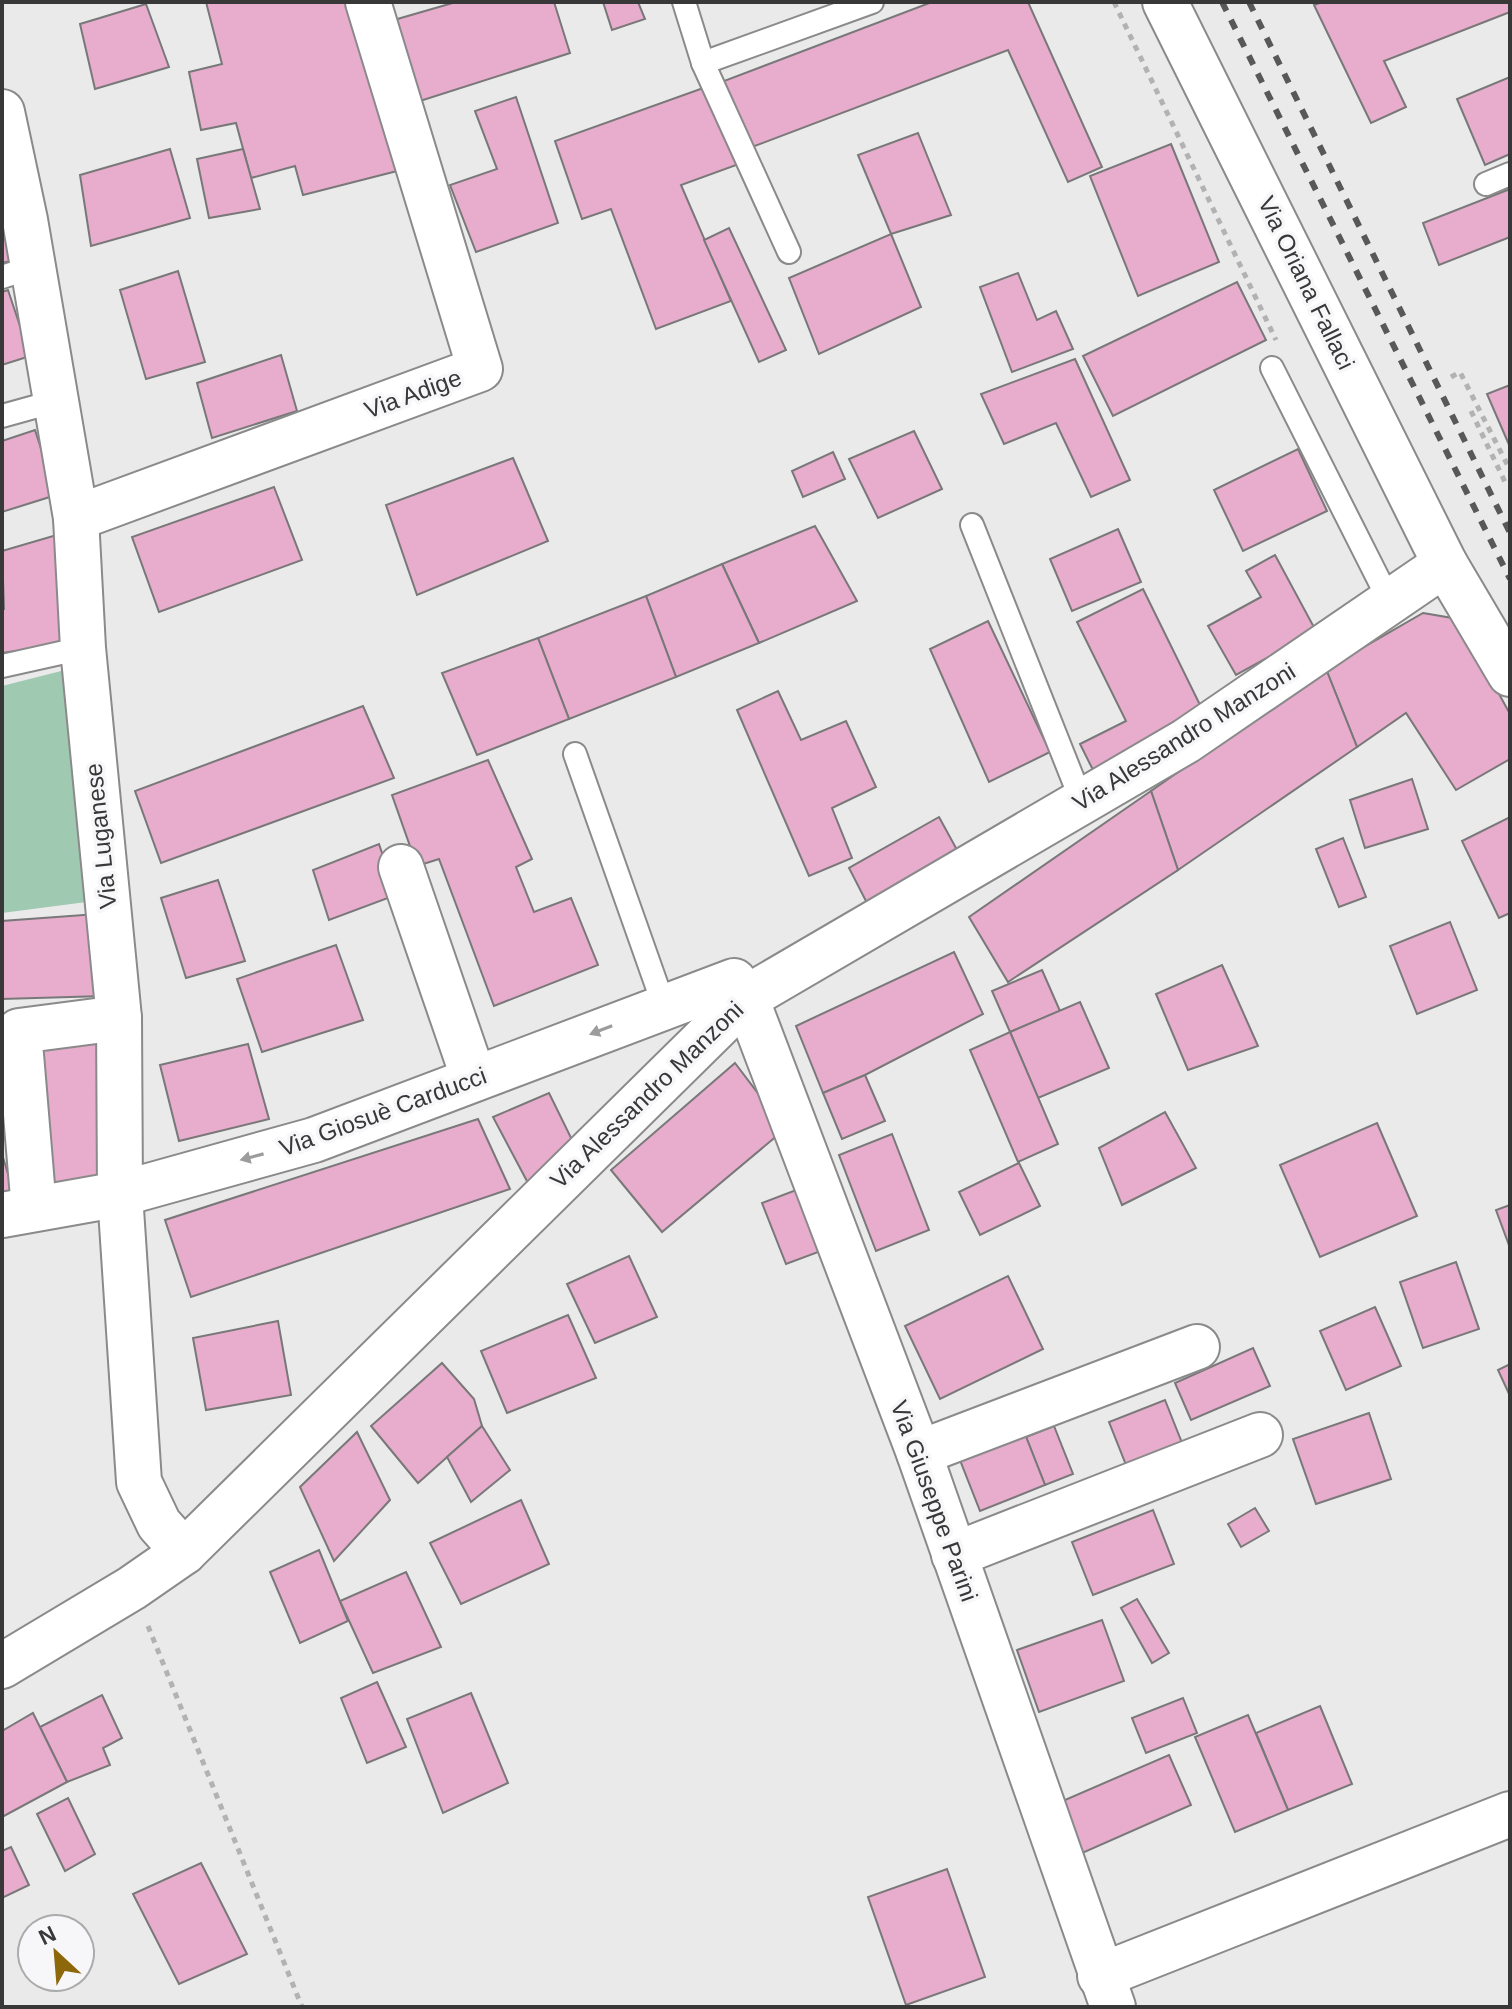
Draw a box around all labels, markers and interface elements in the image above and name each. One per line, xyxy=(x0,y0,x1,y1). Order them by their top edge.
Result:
street label: Via Oriana Fallaci xyxy=(1253,192,1360,374)
street label: Via Adige xyxy=(361,364,465,423)
street label: Via Alessandro Manzoni xyxy=(1068,657,1300,816)
street label: Via Luganese xyxy=(79,762,122,910)
street label: Via Alessandro Manzoni xyxy=(545,996,748,1194)
one-way arrow xyxy=(589,1024,613,1037)
street label: Via Giosuè Carducci xyxy=(276,1062,490,1162)
one-way arrow xyxy=(239,1152,264,1164)
street label: Via Giuseppe Parini xyxy=(886,1397,983,1605)
north arrow xyxy=(16,1913,96,1993)
text: N xyxy=(35,1921,60,1950)

